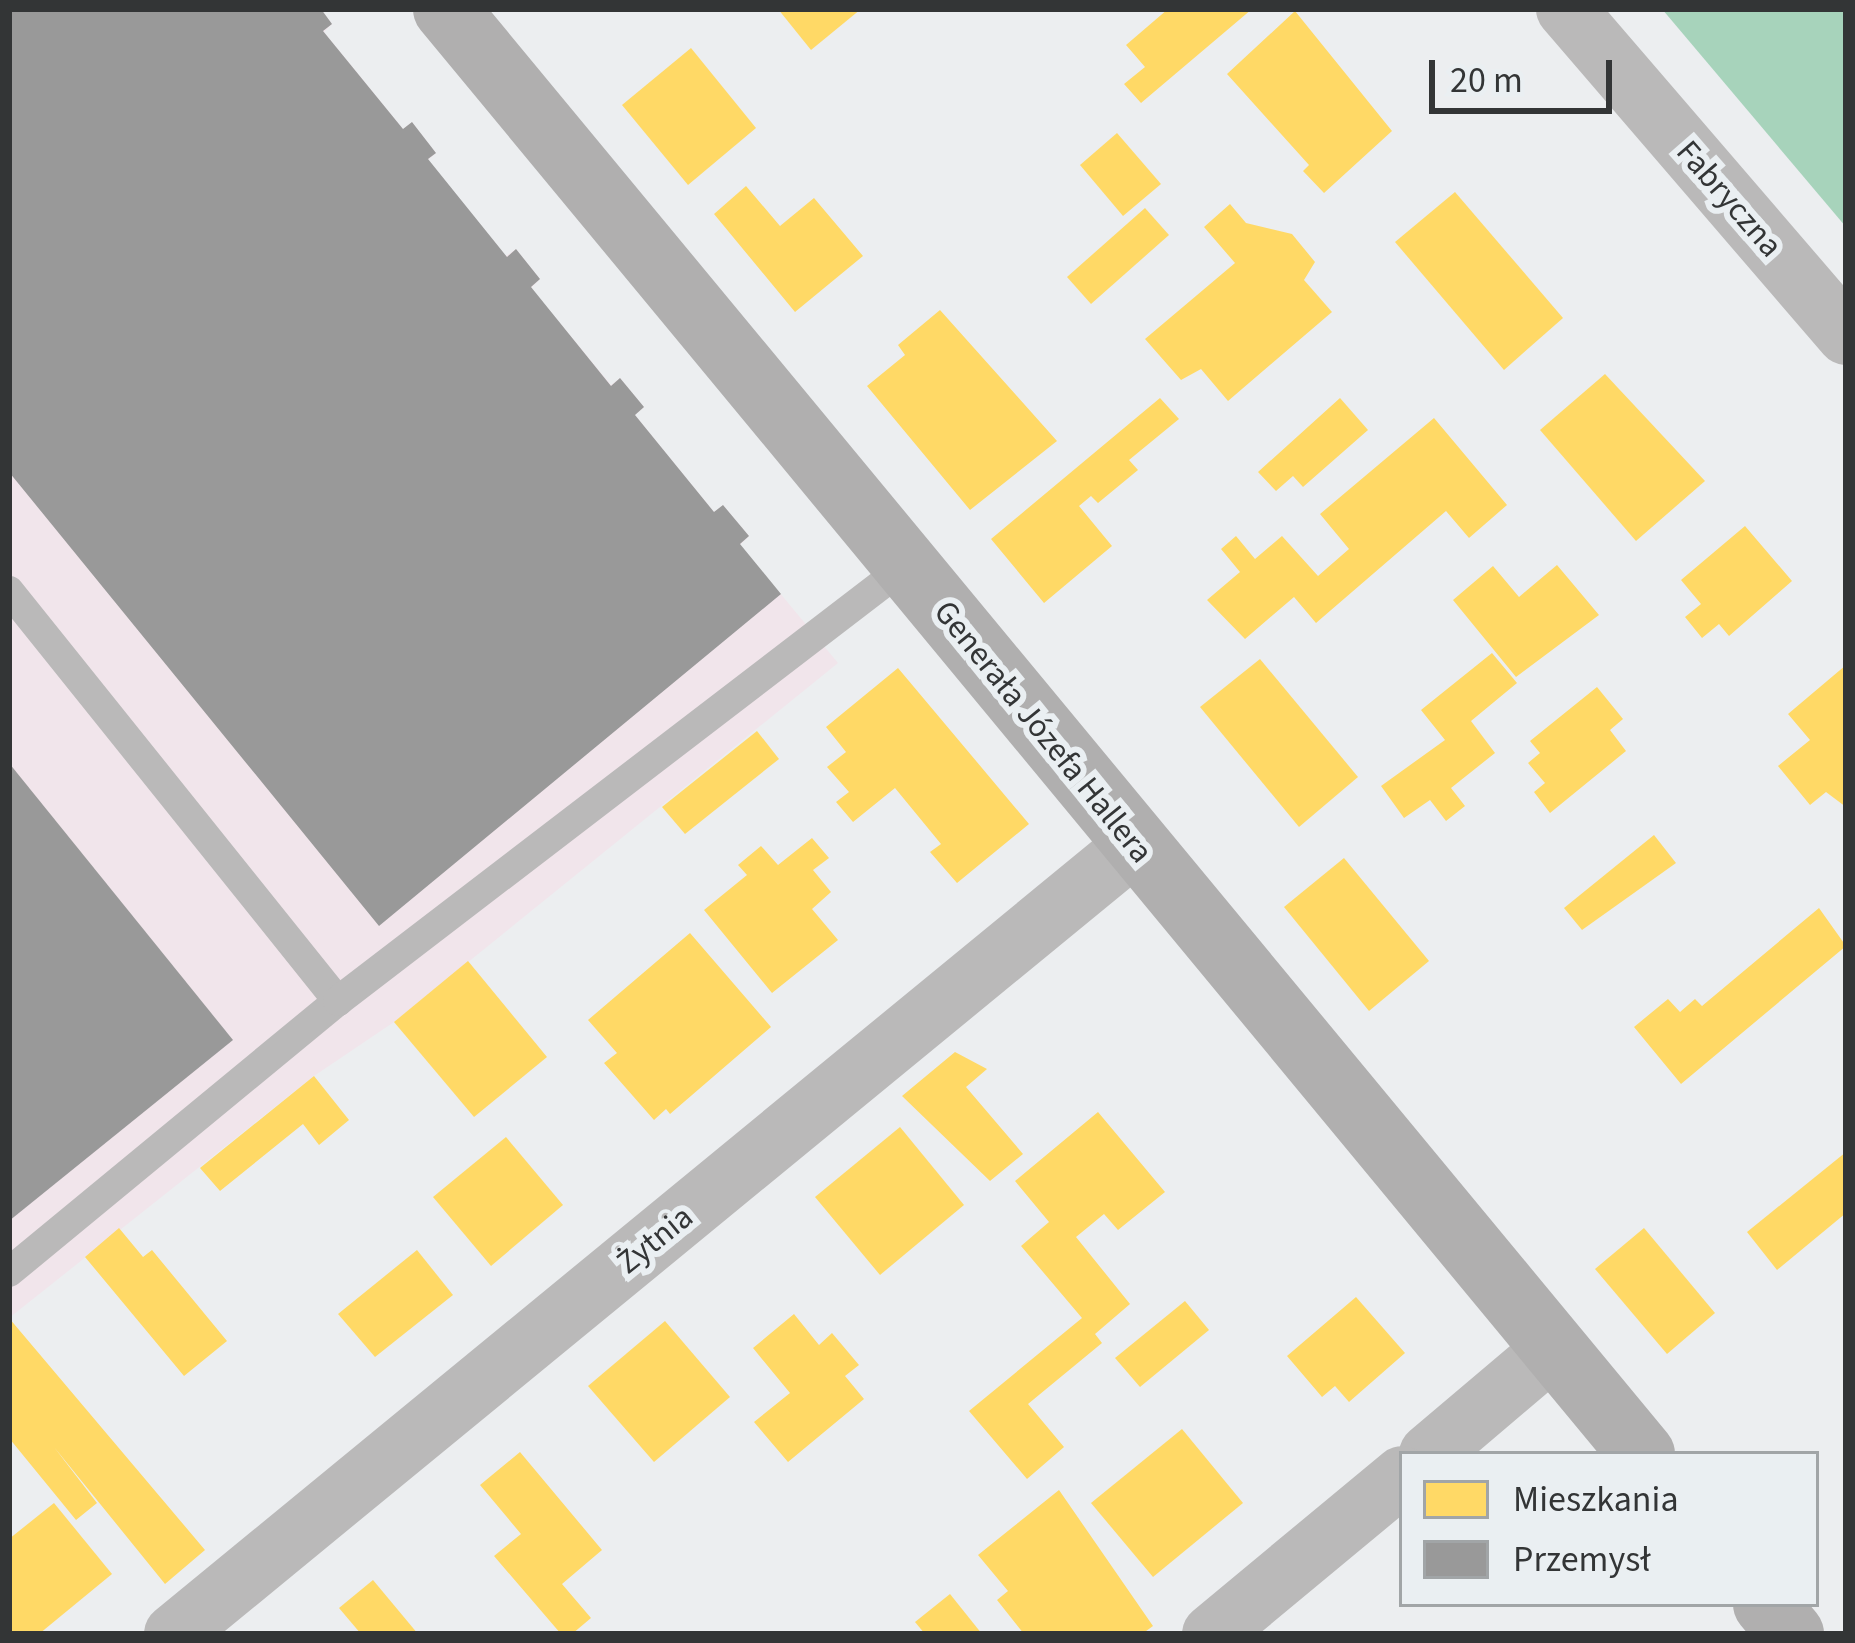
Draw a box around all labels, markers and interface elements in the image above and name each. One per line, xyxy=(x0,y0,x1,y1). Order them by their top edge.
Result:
scale bar xyxy=(1435,36,1618,110)
text: 20 m xyxy=(1450,55,1523,106)
street label: Fabryczna xyxy=(1668,133,1790,265)
street label: Generała Józefa Hallera xyxy=(925,593,1161,871)
street label: Żytnia xyxy=(609,1197,701,1283)
legend xyxy=(1399,1451,1819,1607)
text: Mieszkania xyxy=(1513,1474,1679,1525)
text: Przemysł xyxy=(1513,1534,1651,1585)

